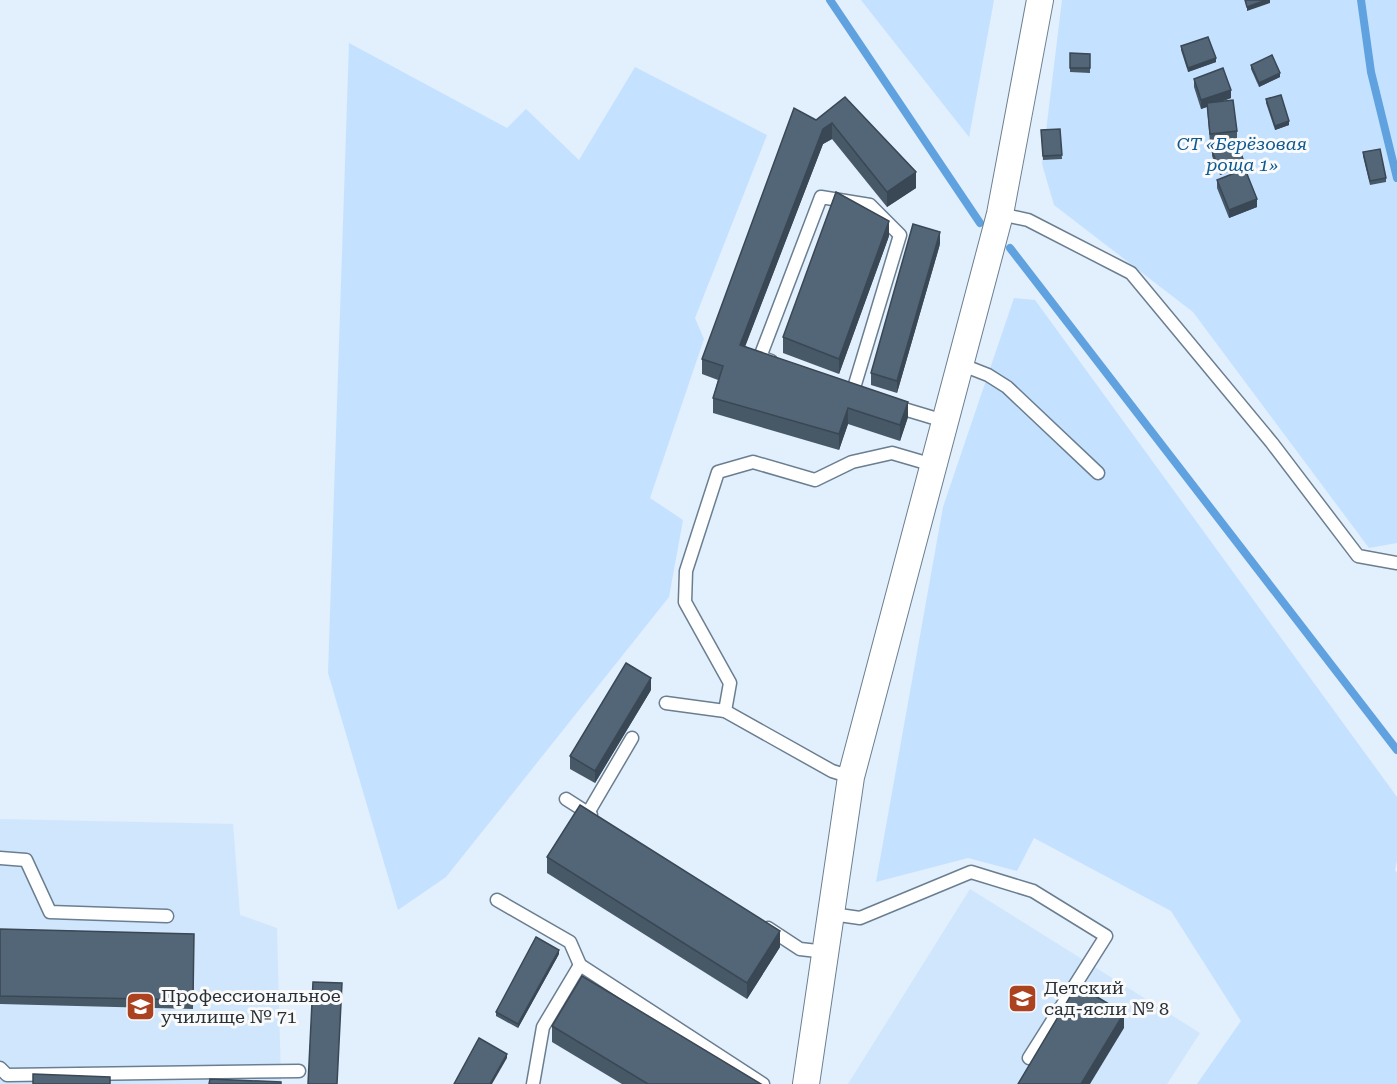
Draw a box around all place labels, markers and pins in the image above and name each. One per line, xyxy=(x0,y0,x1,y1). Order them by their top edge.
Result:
place label: Детский сад-ясли № 8 xyxy=(1044,977,1169,1019)
school or university icon: Детский сад-ясли № 8 xyxy=(1007,982,1039,1014)
place label: Профессиональное училище № 71 xyxy=(161,985,341,1027)
school or university icon: Профессиональное училище № 71 xyxy=(124,990,156,1022)

